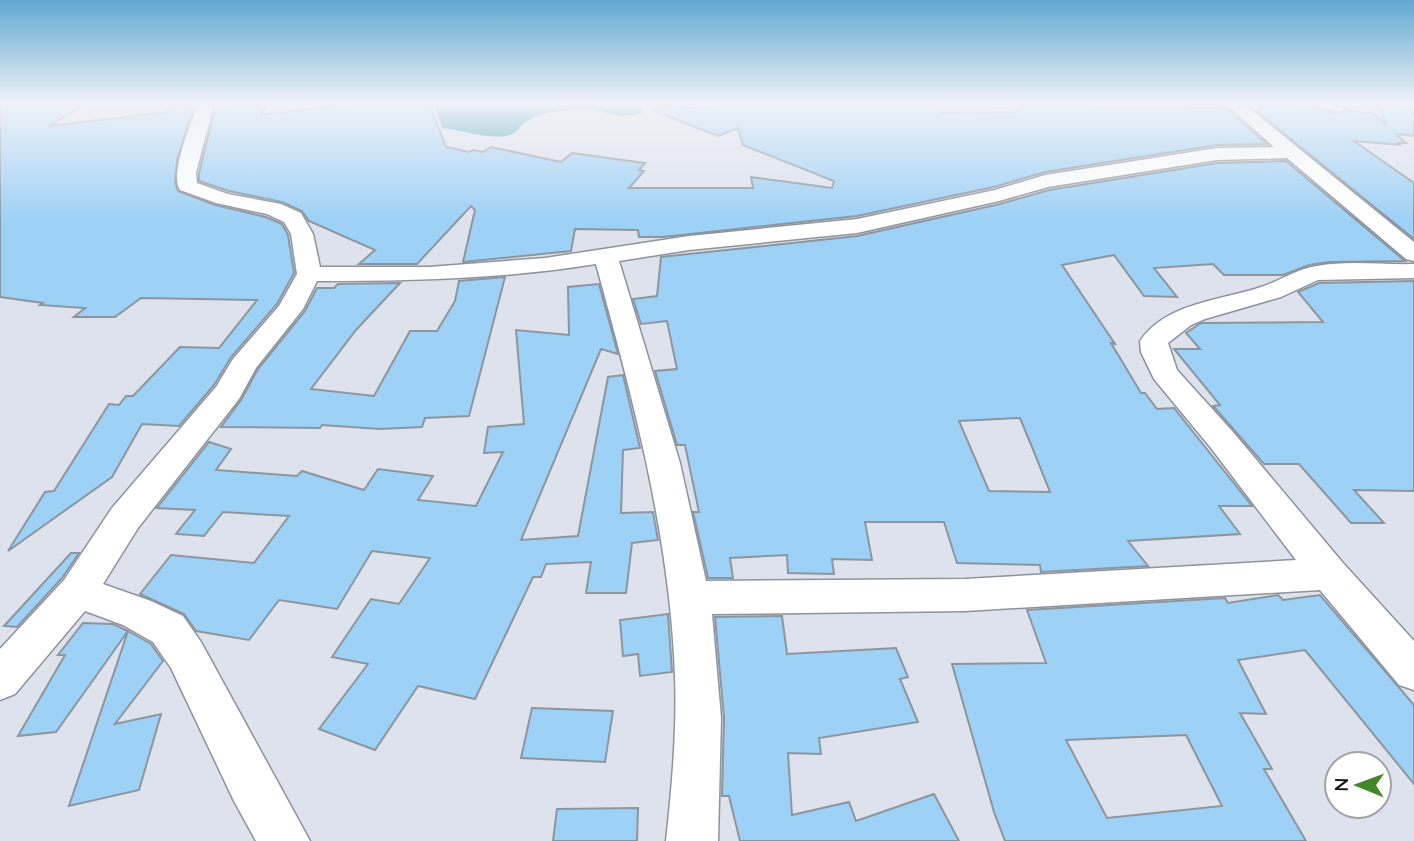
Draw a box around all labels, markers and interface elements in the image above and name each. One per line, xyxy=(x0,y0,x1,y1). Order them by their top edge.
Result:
north arrow xyxy=(1323,750,1393,820)
text: N xyxy=(1329,778,1353,792)

